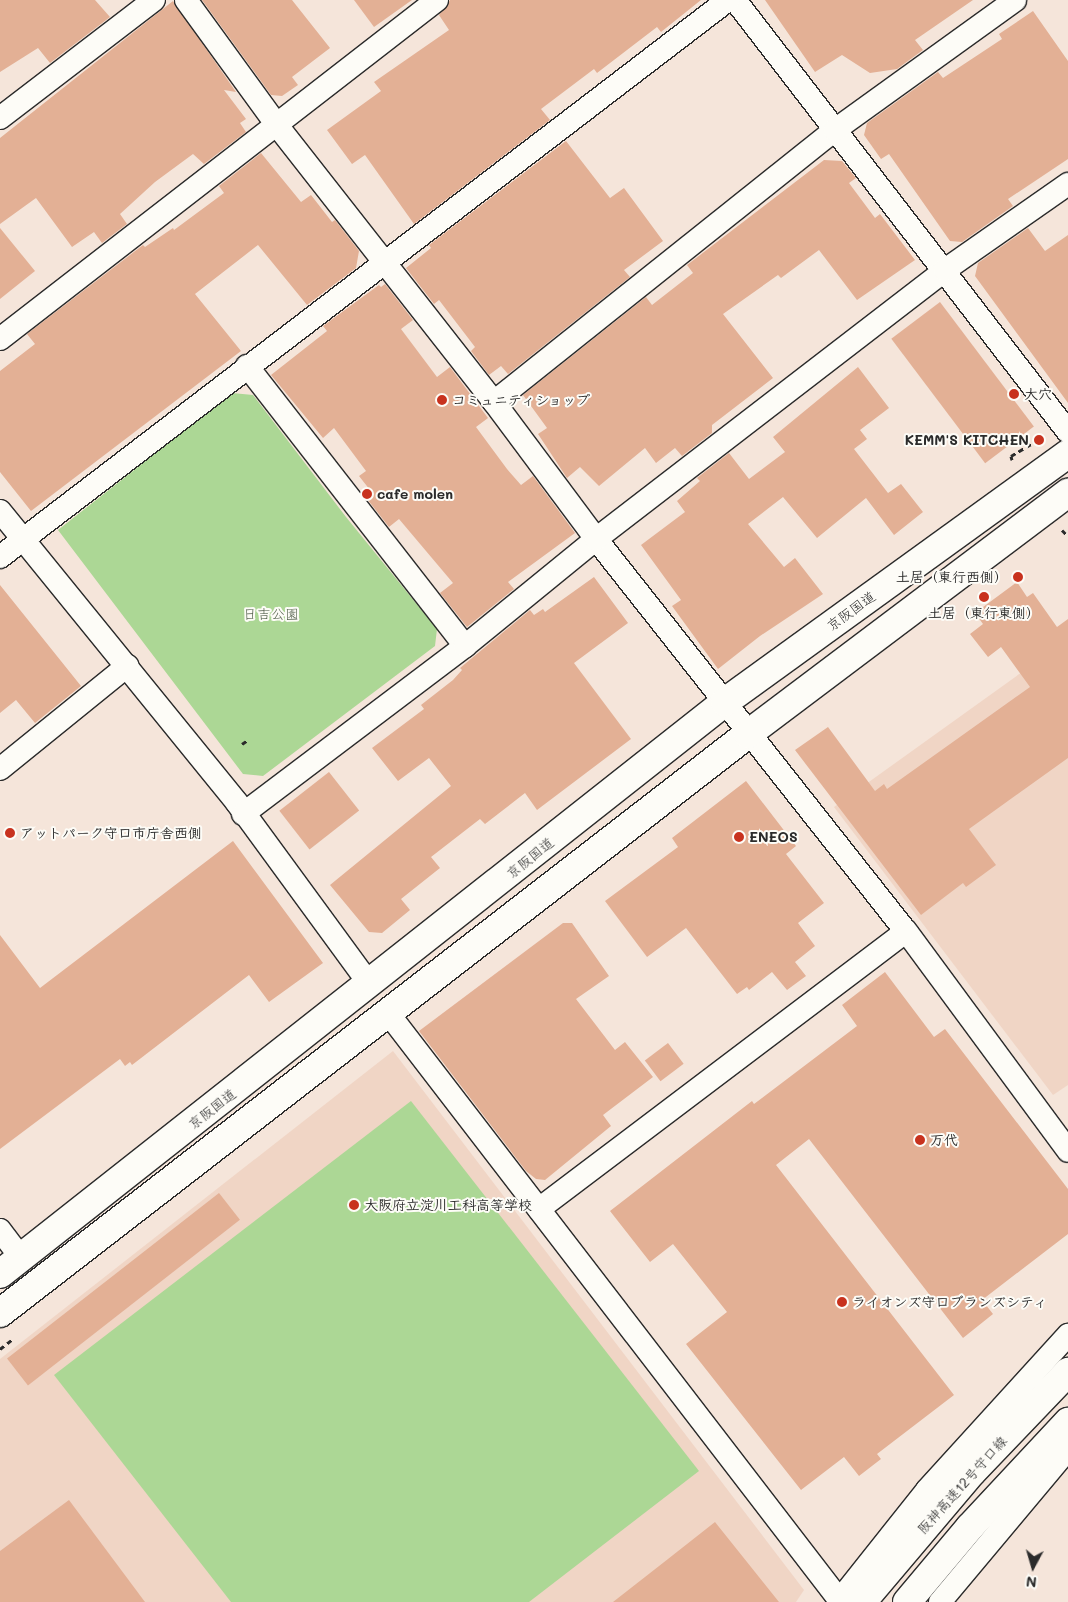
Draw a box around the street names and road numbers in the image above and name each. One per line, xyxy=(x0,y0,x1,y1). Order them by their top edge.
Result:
street label: 京阪国道 xyxy=(823,588,879,634)
street label: 京阪国道 xyxy=(503,834,557,882)
street label: 京阪国道 xyxy=(185,1085,239,1133)
street label: 阪神高速12号守口線 xyxy=(914,1433,1010,1537)

